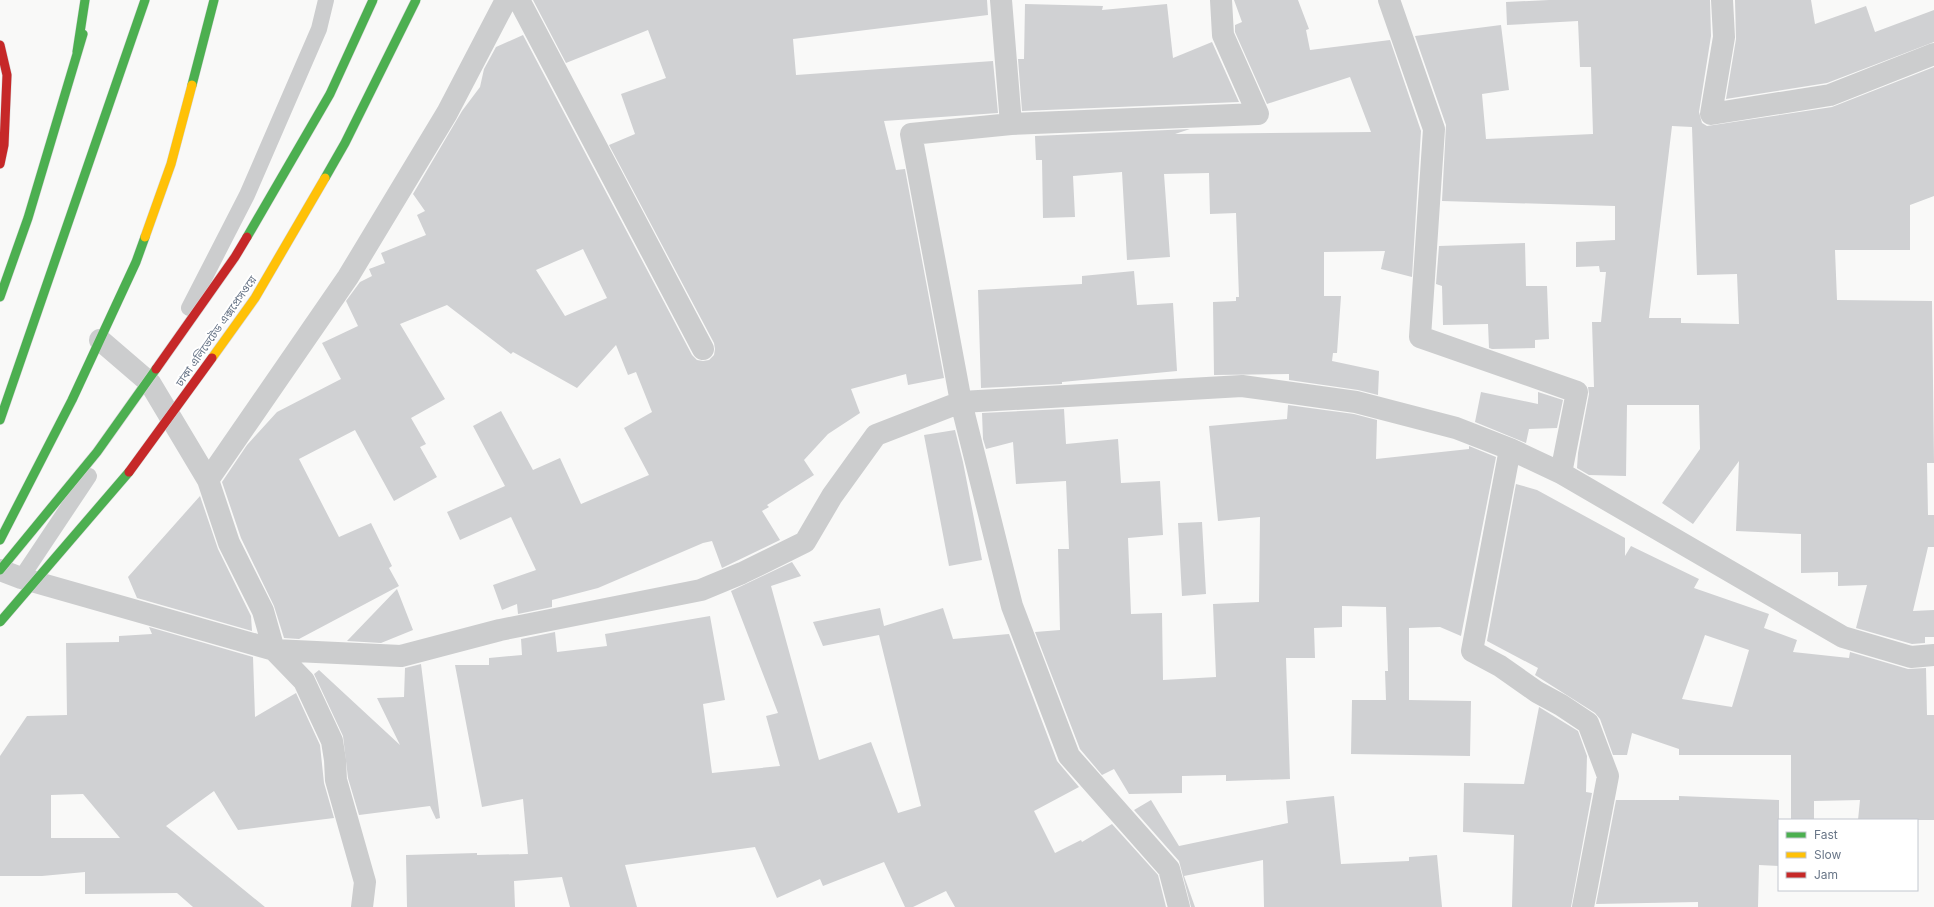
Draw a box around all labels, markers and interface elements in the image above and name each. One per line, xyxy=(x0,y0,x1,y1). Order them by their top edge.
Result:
street label: ঢাকা এলিভেটেড এক্সপ্রেসওয়ে xyxy=(172,273,260,390)
legend xyxy=(1778,819,1918,891)
text: Fast xyxy=(1814,827,1838,842)
text: Slow xyxy=(1814,847,1842,862)
text: Jam xyxy=(1814,867,1838,882)

